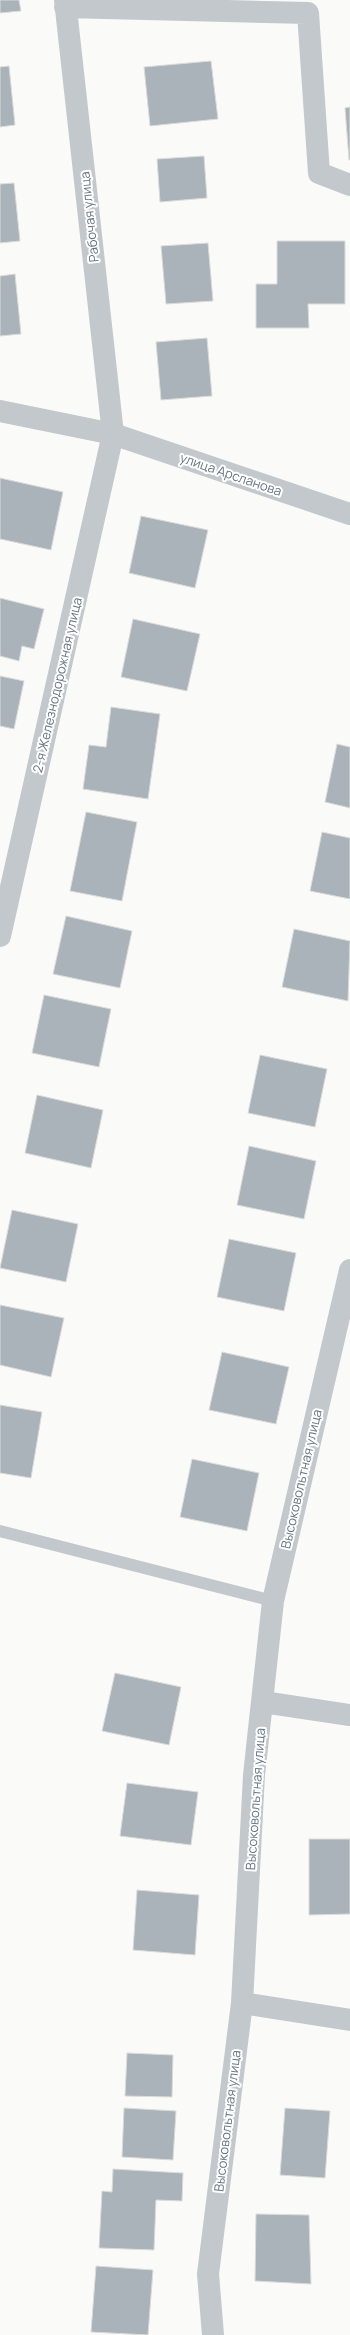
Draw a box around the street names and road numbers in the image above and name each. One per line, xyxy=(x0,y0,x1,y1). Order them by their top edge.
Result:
street label: Рабочая улица xyxy=(75,171,103,263)
street label: улица Арсланова xyxy=(178,448,284,500)
street label: 2-я Железнодорожная улица xyxy=(28,596,86,774)
street label: Высоковольтная улица xyxy=(276,1408,326,1550)
street label: Высоковольтная улица xyxy=(241,1727,269,1871)
street label: Высоковольтная улица xyxy=(209,2049,245,2193)

